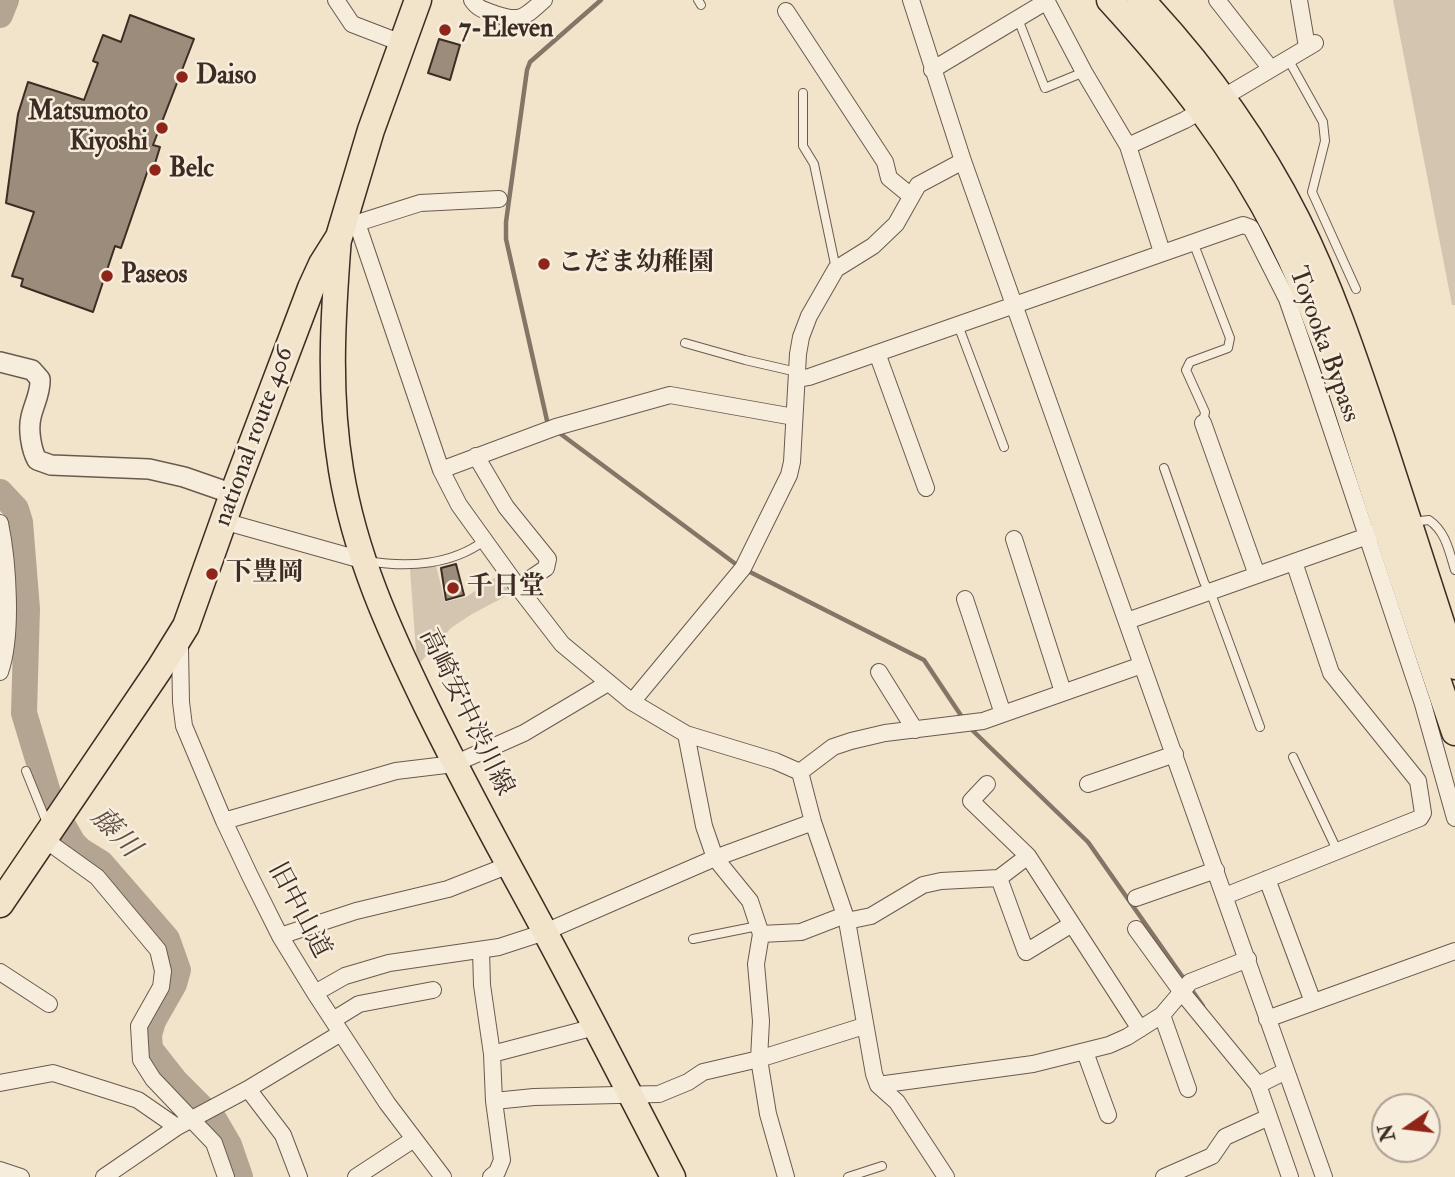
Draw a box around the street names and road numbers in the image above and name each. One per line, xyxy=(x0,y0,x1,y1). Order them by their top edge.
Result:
street label: Toyooka Bypass xyxy=(1280,263,1366,427)
street label: national route 406 xyxy=(208,343,302,531)
street label: 高崎安中渋川線 xyxy=(411,624,519,802)
street label: 旧中山道 xyxy=(260,858,336,964)

